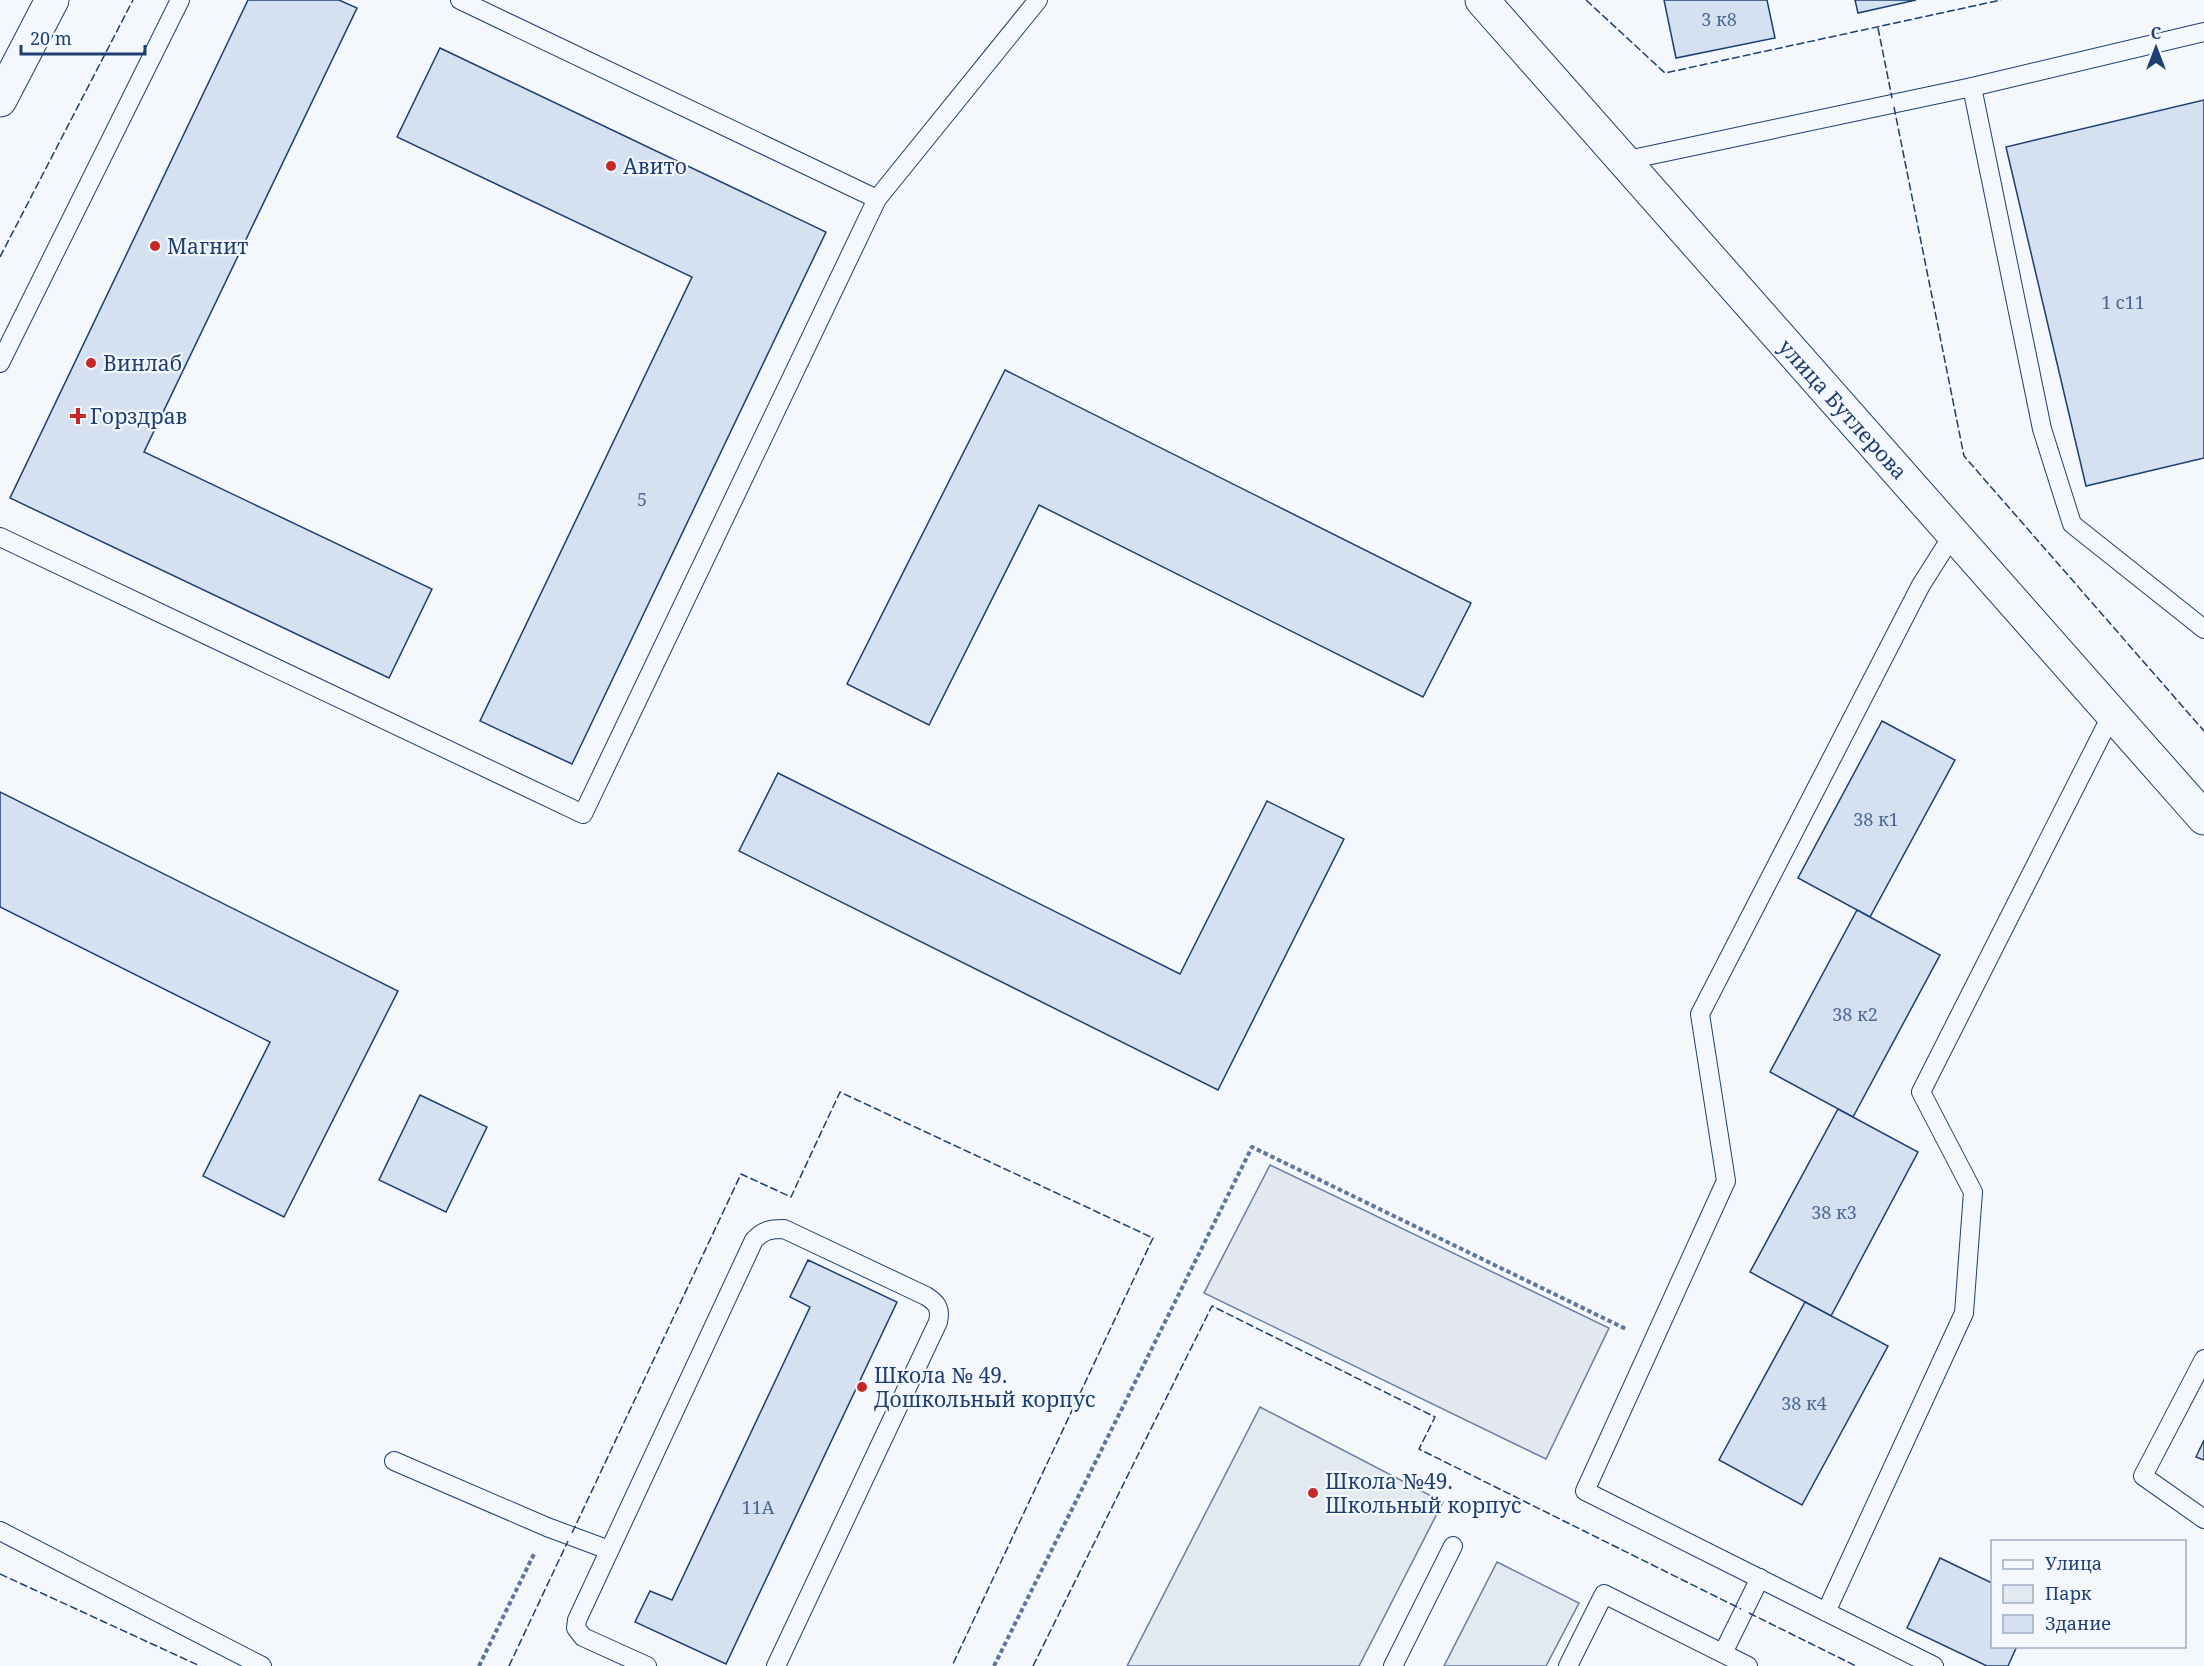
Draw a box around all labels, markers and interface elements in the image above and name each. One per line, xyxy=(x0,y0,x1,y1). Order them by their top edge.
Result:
house number: 3 к8 xyxy=(1701,7,1737,31)
scale bar xyxy=(21,18,146,56)
north arrow xyxy=(2126,18,2186,78)
text: С xyxy=(2151,22,2161,44)
text: 20 m xyxy=(30,26,72,50)
place label: Авито xyxy=(623,152,687,180)
marker: Авито xyxy=(604,159,618,173)
place label: Магнит xyxy=(167,232,248,260)
marker: Магнит xyxy=(148,239,162,253)
house number: 1 с11 xyxy=(2101,290,2145,314)
street label: улица Бутлерова xyxy=(1772,333,1914,485)
place label: Винлаб xyxy=(103,349,182,377)
marker: Винлаб xyxy=(84,356,98,370)
place label: Горздрав xyxy=(90,402,187,430)
marker: Горздрав xyxy=(71,409,85,423)
house number: 5 xyxy=(637,487,647,511)
house number: 38 к1 xyxy=(1853,807,1899,831)
house number: 38 к2 xyxy=(1832,1002,1878,1026)
house number: 38 к3 xyxy=(1811,1200,1857,1224)
place label: Школа № 49. Дошкольный корпус xyxy=(874,1361,1095,1413)
marker: Школа № 49. Дошкольный корпус xyxy=(855,1380,869,1394)
house number: 38 к4 xyxy=(1781,1391,1827,1415)
place label: Школа №49. Школьный корпус xyxy=(1325,1467,1521,1519)
marker: Школа №49. Школьный корпус xyxy=(1306,1486,1320,1500)
house number: 11А xyxy=(742,1495,775,1519)
legend xyxy=(1991,1540,2186,1648)
text: Улица xyxy=(2045,1551,2102,1575)
text: Парк xyxy=(2045,1581,2092,1605)
text: Здание xyxy=(2045,1611,2111,1635)

